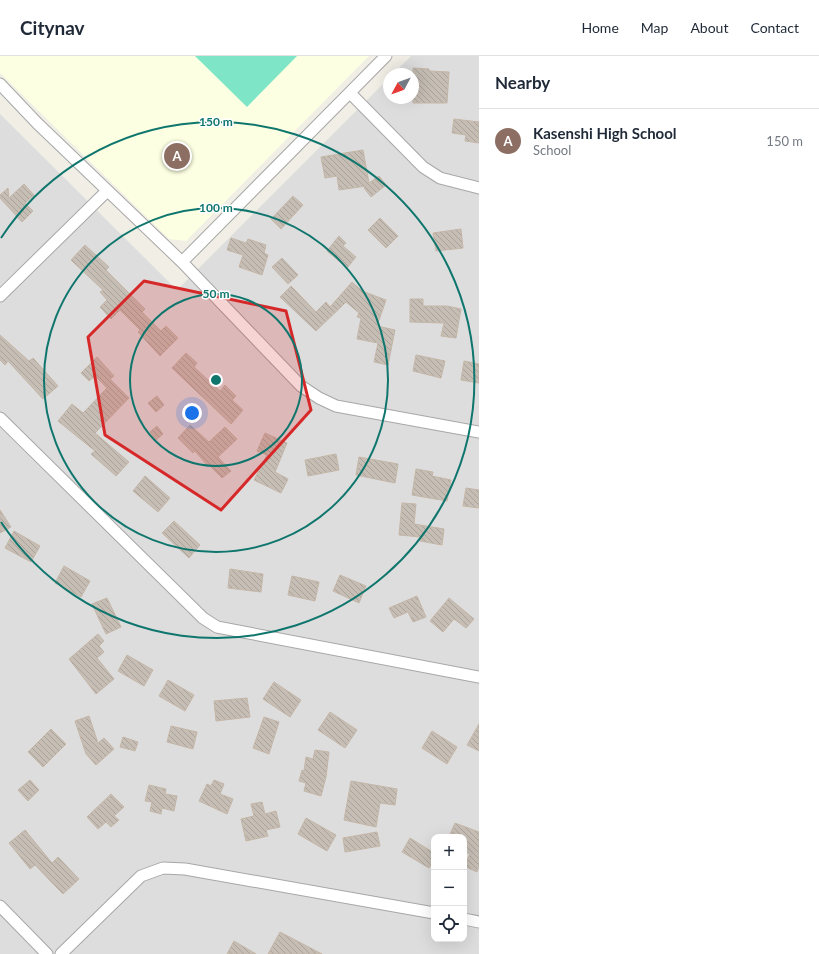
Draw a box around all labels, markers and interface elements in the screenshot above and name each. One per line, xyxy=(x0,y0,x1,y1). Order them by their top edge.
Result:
text: Citynav xyxy=(20,16,85,39)
text: Home xyxy=(581,19,619,36)
text: Map xyxy=(641,19,668,36)
text: About xyxy=(690,19,728,36)
text: Contact xyxy=(750,19,799,36)
north arrow xyxy=(383,68,419,104)
text: Nearby xyxy=(495,72,550,93)
text: 150 m xyxy=(199,114,233,129)
text: Kasenshi High School xyxy=(533,124,677,142)
text: A xyxy=(503,133,513,149)
text: 150 m xyxy=(766,133,803,149)
pin: A xyxy=(164,141,190,171)
text: School xyxy=(533,142,571,158)
text: 100 m xyxy=(199,200,233,215)
text: 50 m xyxy=(203,286,229,301)
centre of rings xyxy=(209,373,223,387)
your location xyxy=(182,403,202,423)
map controls xyxy=(431,834,467,942)
button: + xyxy=(431,834,467,870)
button: − xyxy=(431,870,467,906)
button: locate xyxy=(431,906,467,942)

